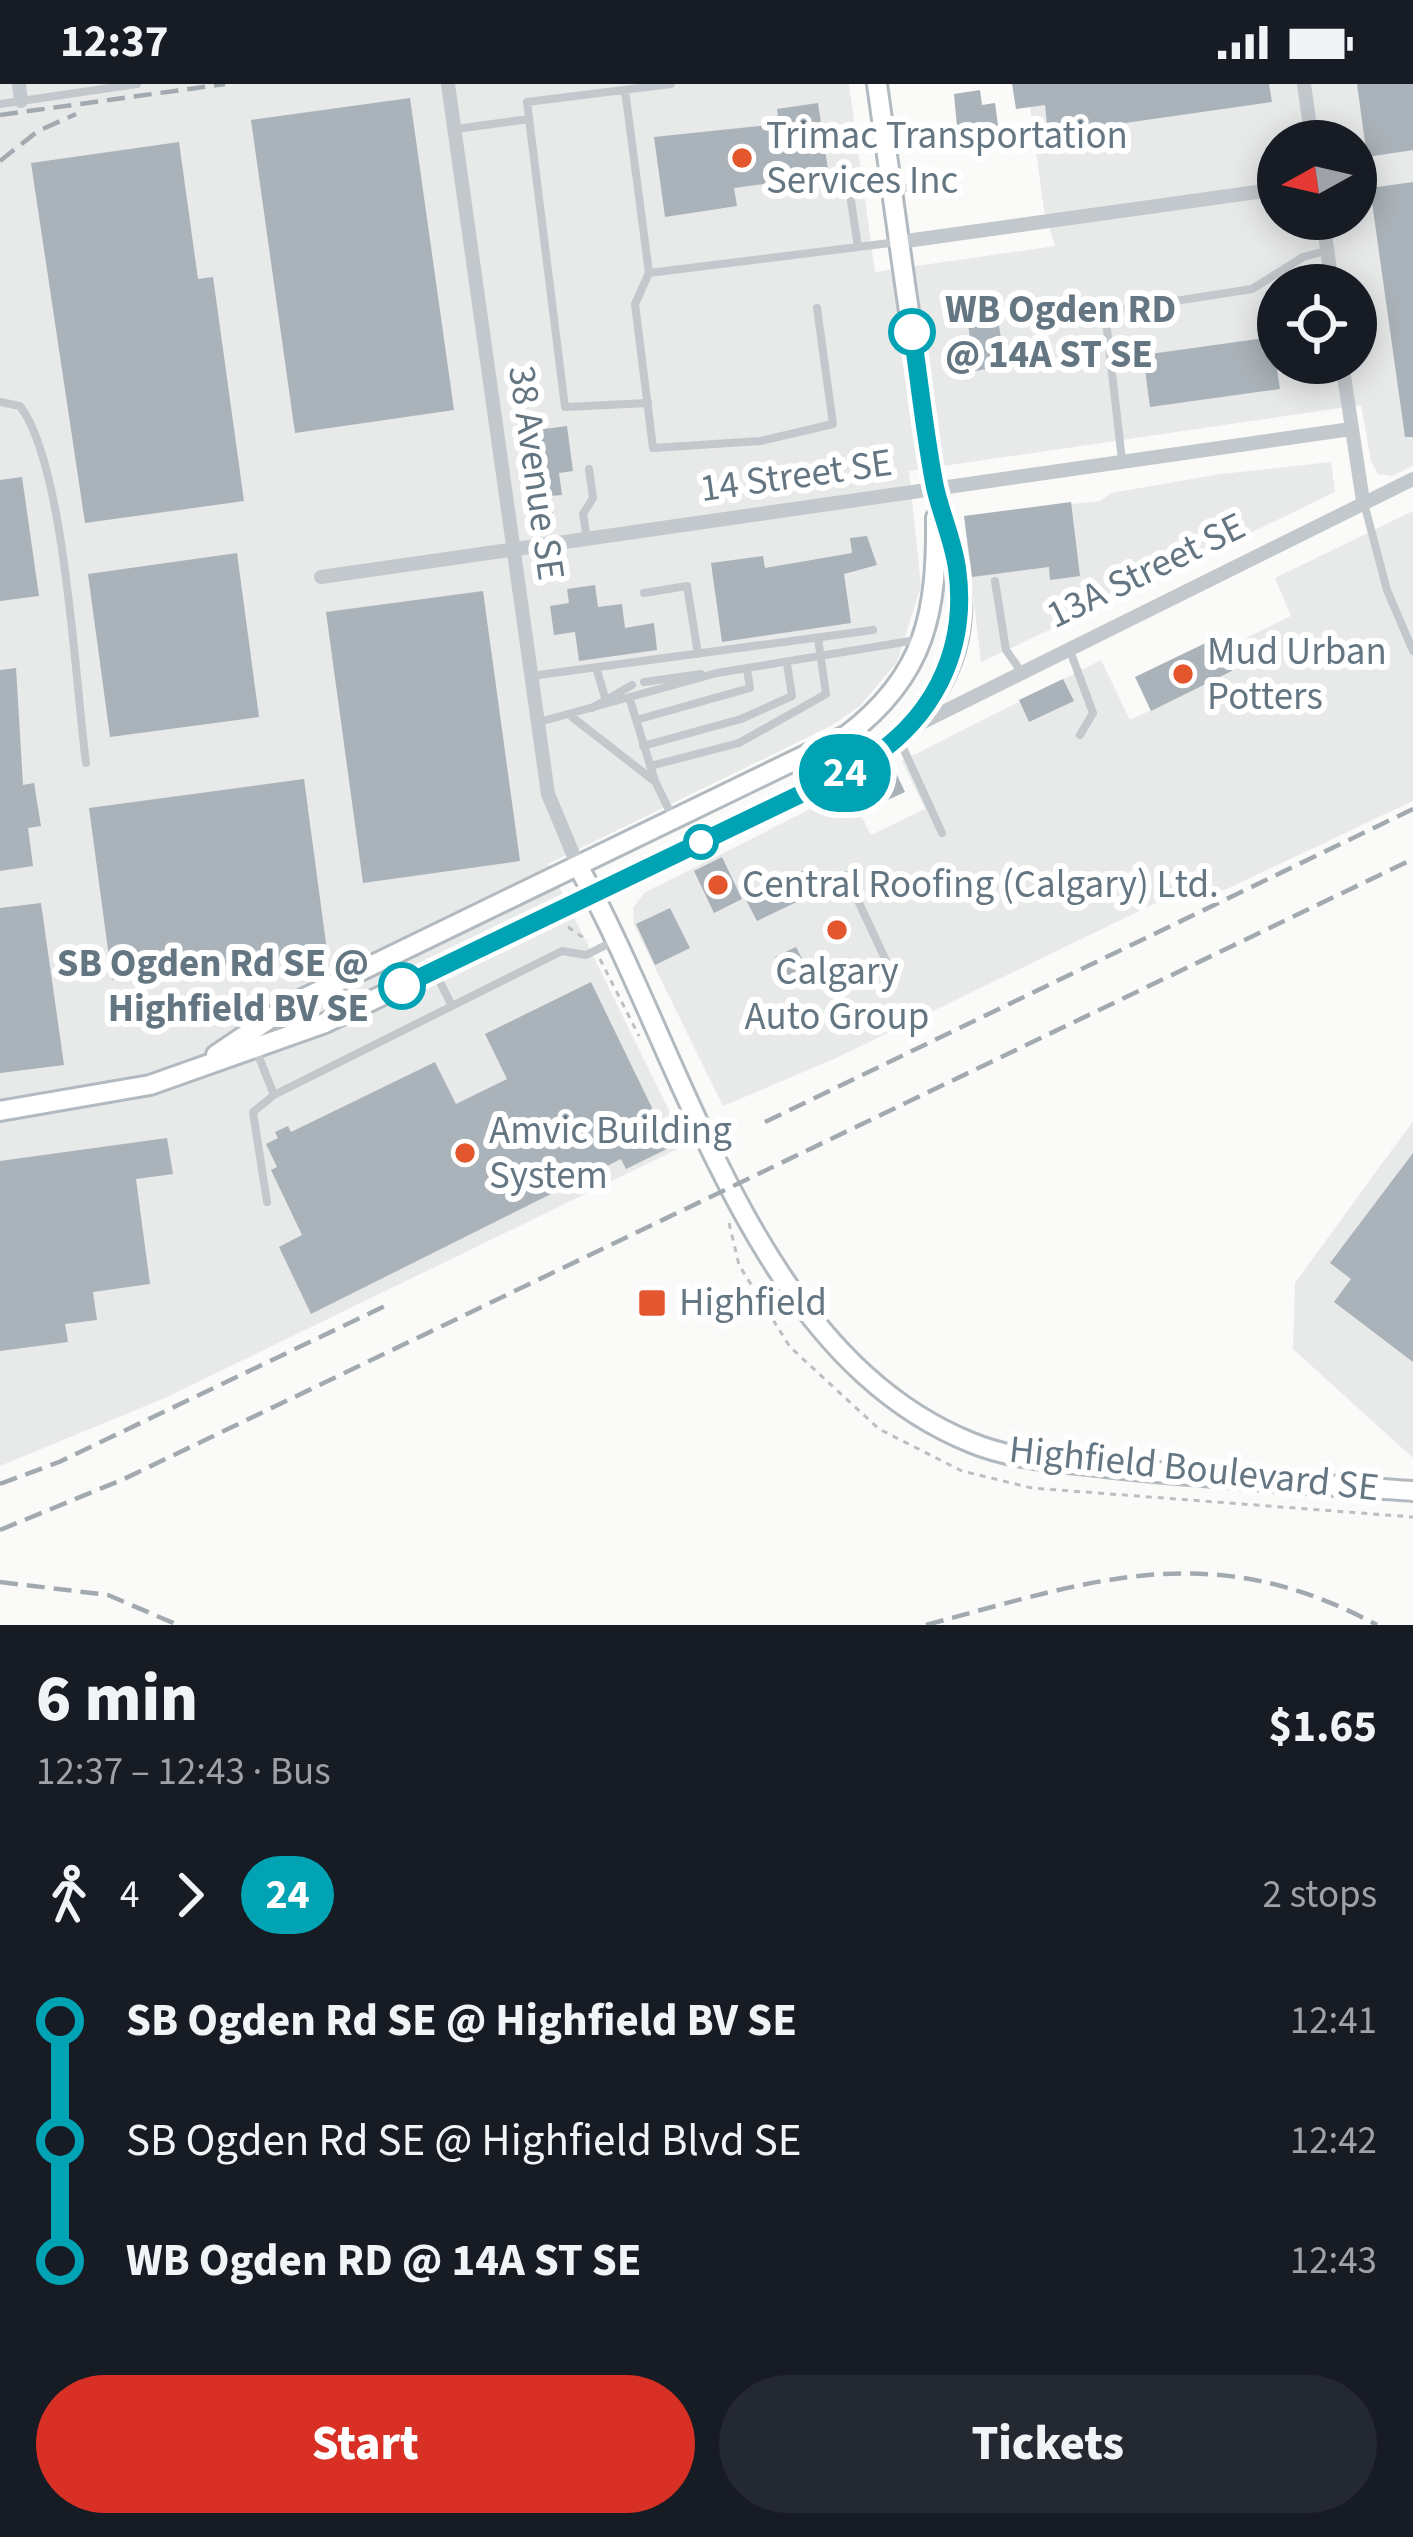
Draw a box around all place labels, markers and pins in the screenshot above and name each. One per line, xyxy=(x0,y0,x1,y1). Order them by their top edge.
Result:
place label: Trimac Transportation Services Inc xyxy=(766,108,1128,209)
marker: Trimac Transportation Services Inc xyxy=(729,145,755,171)
place label: WB Ogden RD @ 14A ST SE xyxy=(945,282,1176,383)
marker: WB Ogden RD @ 14A ST SE xyxy=(890,310,934,354)
place label: Mud Urban Potters xyxy=(1207,624,1387,725)
marker: Mud Urban Potters xyxy=(1170,661,1196,687)
unlabelled marker xyxy=(685,826,717,858)
place label: Central Roofing (Calgary) Ltd. xyxy=(742,857,1219,913)
marker: Central Roofing (Calgary) Ltd. xyxy=(705,872,731,898)
marker: Calgary Auto Group xyxy=(824,917,850,943)
place label: SB Ogden Rd SE @ Highfield BV SE xyxy=(57,936,369,1037)
place label: Calgary Auto Group xyxy=(745,944,929,1045)
marker: SB Ogden Rd SE @ Highfield BV SE xyxy=(380,964,424,1008)
place label: Amvic Building System xyxy=(489,1103,732,1204)
marker: Amvic Building System xyxy=(452,1140,478,1166)
place label: Highfield xyxy=(679,1275,827,1331)
marker: Highfield xyxy=(636,1287,668,1319)

